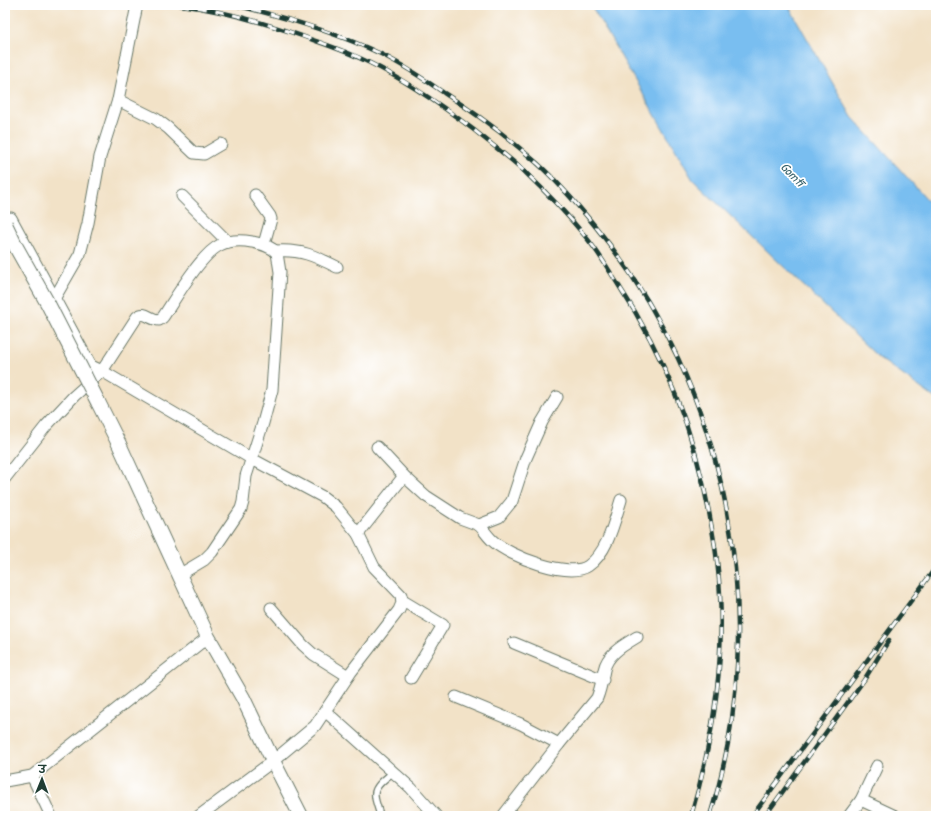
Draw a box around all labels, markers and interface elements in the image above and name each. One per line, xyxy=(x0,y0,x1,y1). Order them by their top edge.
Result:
water label: Gomtī xyxy=(777,158,811,192)
north arrow xyxy=(22,759,62,799)
text: उ xyxy=(37,762,48,776)

